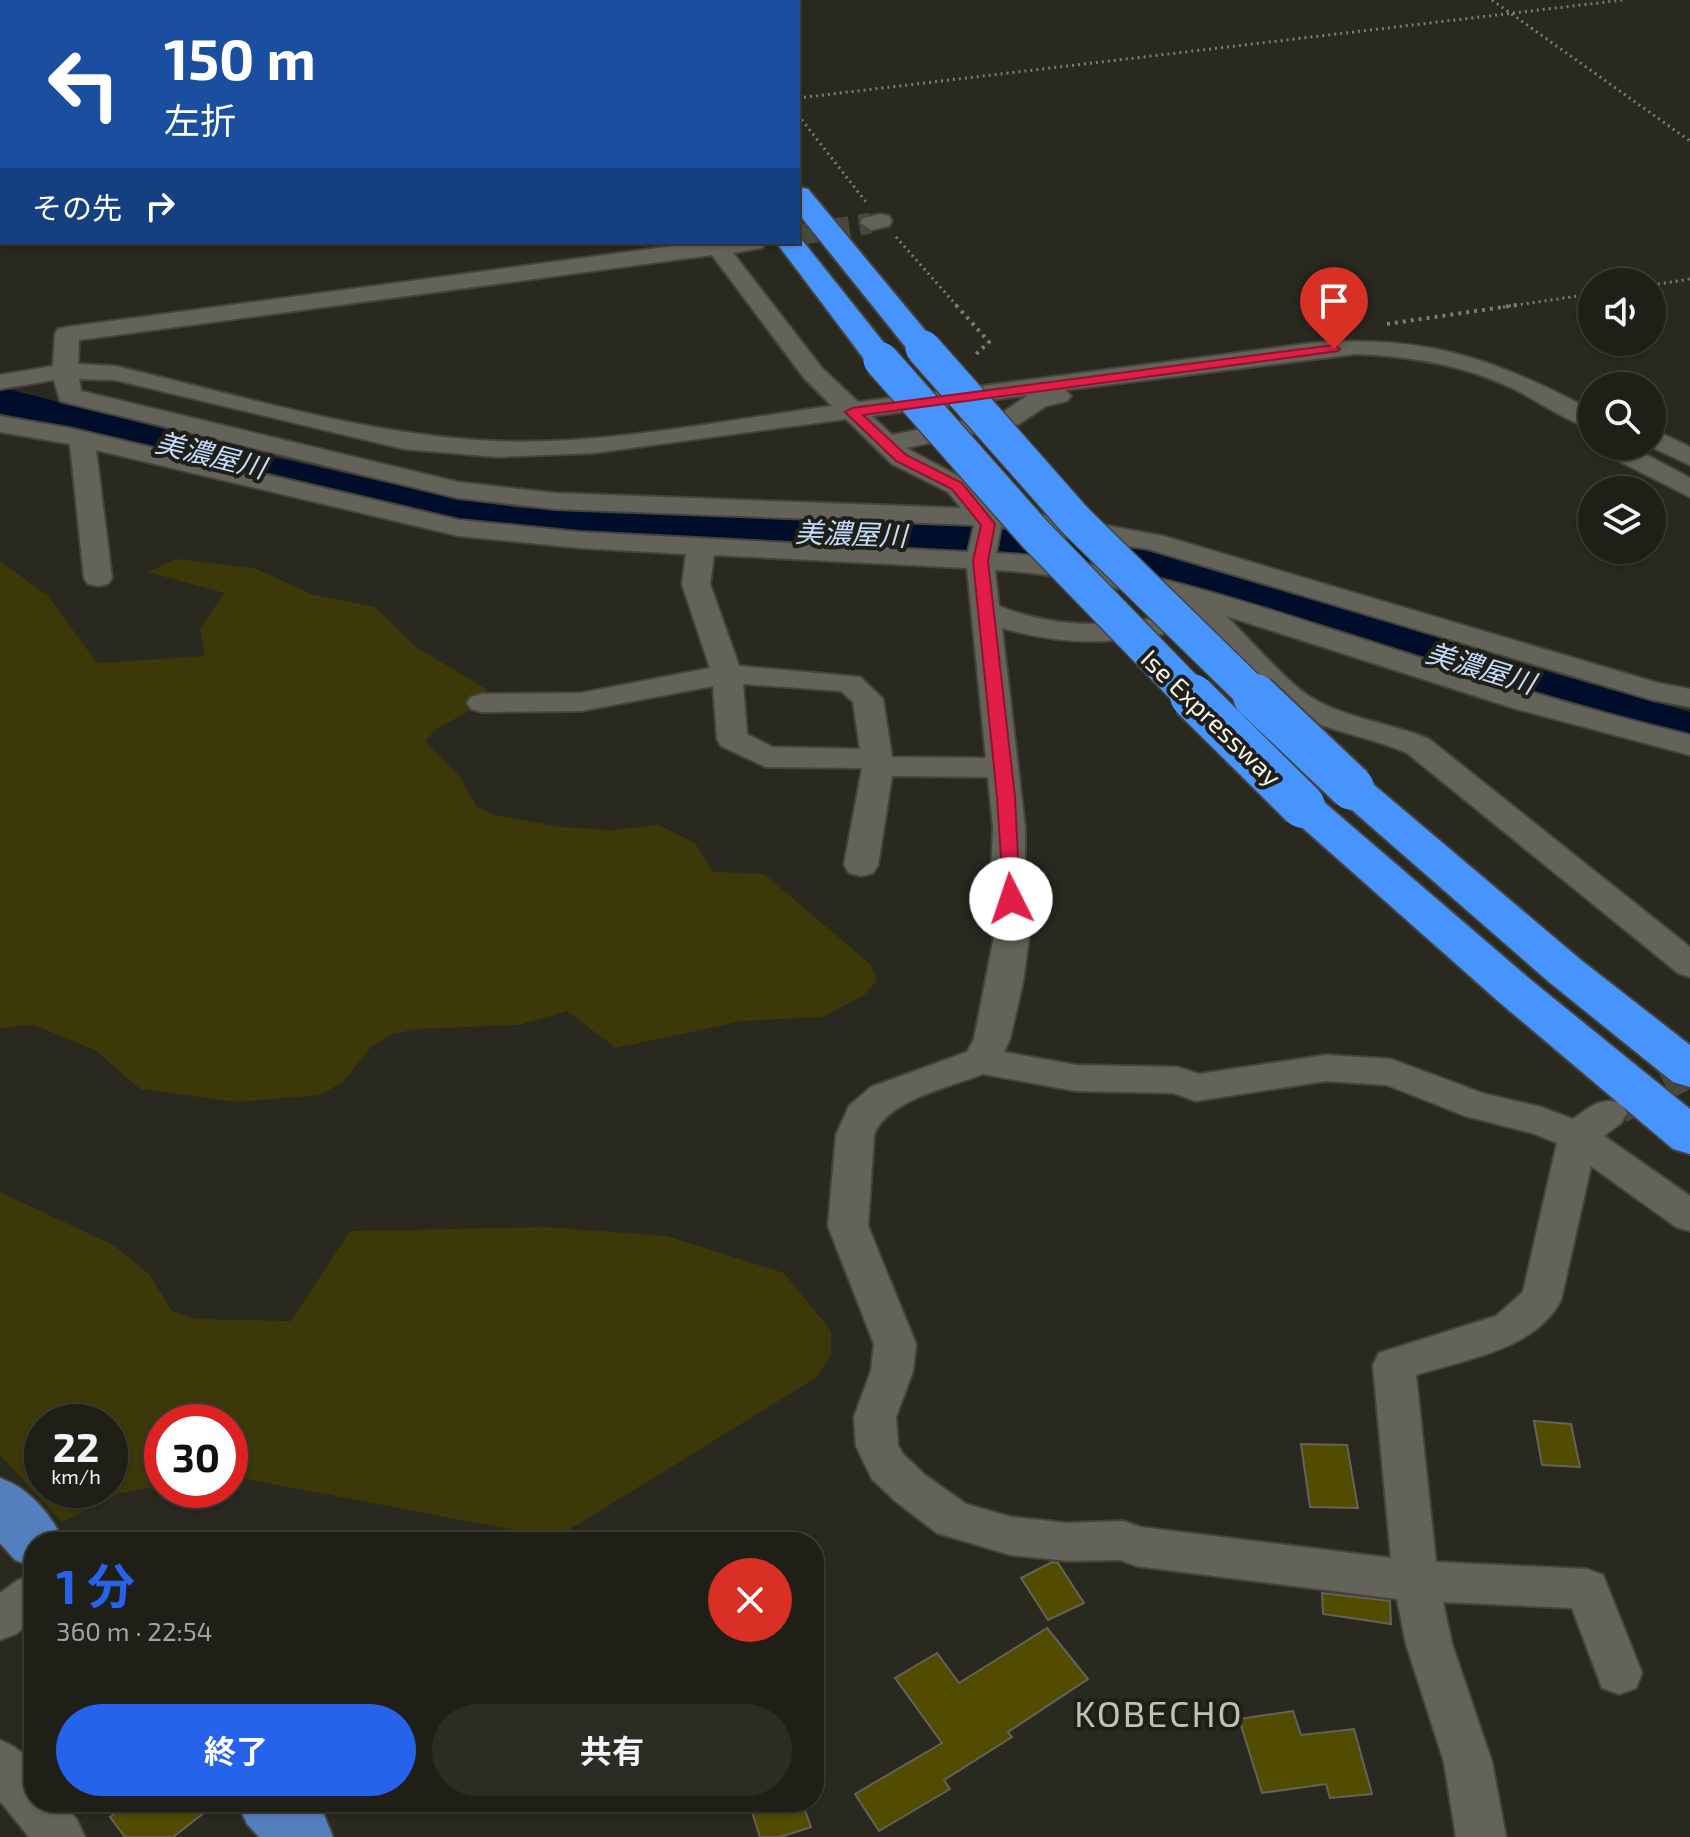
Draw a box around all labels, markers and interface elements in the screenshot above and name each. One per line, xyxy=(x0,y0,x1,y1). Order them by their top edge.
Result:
text: 150 m xyxy=(164,24,316,91)
icon: left xyxy=(32,32,136,136)
text: 左折 xyxy=(164,98,236,141)
icon: right xyxy=(138,184,182,228)
text: その先 xyxy=(32,189,122,225)
pin xyxy=(1300,267,1368,349)
map controls xyxy=(1578,268,1666,564)
button: sound xyxy=(1578,268,1666,356)
icon: arrive xyxy=(1312,279,1356,323)
button: search xyxy=(1578,372,1666,460)
water label: 美濃屋川 xyxy=(153,424,272,485)
button: layers xyxy=(1578,476,1666,564)
water label: 美濃屋川 xyxy=(794,514,911,552)
water label: 美濃屋川 xyxy=(1422,634,1542,701)
street label: Ise Expressway xyxy=(1135,642,1289,792)
position arrow xyxy=(969,857,1053,941)
speed limit sign: 30 xyxy=(144,1404,248,1508)
text: 22 xyxy=(53,1422,99,1470)
text: km/h xyxy=(51,1464,101,1488)
text: 1 分 xyxy=(56,1556,135,1614)
button: close xyxy=(708,1558,792,1642)
text: 360 m · 22:54 xyxy=(56,1615,213,1646)
district label: KOBECHO xyxy=(1074,1691,1244,1734)
button: 終了 xyxy=(56,1704,416,1796)
button: 共有 xyxy=(432,1704,792,1796)

